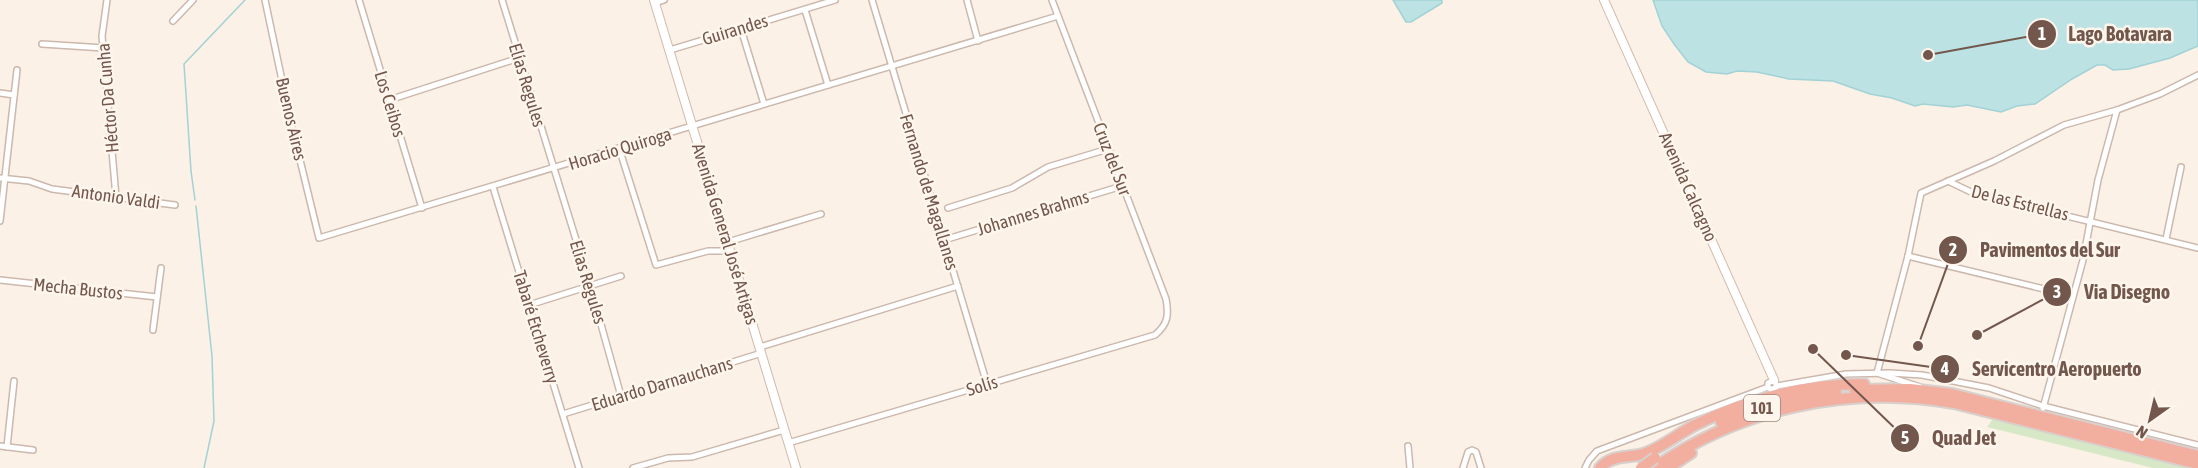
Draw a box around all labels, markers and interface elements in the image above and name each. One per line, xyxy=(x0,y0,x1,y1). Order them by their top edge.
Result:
street label: Guirandes xyxy=(700,10,770,49)
callout: Lago Botavara xyxy=(2027,15,2184,53)
text: Lago Botavara xyxy=(2068,22,2172,45)
text: 1 xyxy=(2038,23,2046,44)
street label: Elías Regules xyxy=(505,40,550,129)
street label: Héctor Da Cunha xyxy=(92,42,123,154)
street label: Los Ceibos xyxy=(370,68,410,139)
street label: Buenos Aires xyxy=(272,75,311,162)
street label: Fernando de Magallanes xyxy=(896,111,963,272)
street label: Cruz del Sur xyxy=(1089,119,1136,199)
street label: Horacio Quiroga xyxy=(566,123,674,174)
street label: Avenida Calcagno xyxy=(1655,129,1722,245)
street label: Avenida General José Artigas xyxy=(688,141,763,327)
street label: Antonio Valdi xyxy=(71,180,161,213)
street label: De las Estrellas xyxy=(1969,180,2071,225)
street label: Johannes Brahms xyxy=(974,186,1091,239)
callout: Pavimentos del Sur xyxy=(1938,231,2132,269)
street label: Elias Regules xyxy=(566,237,611,326)
text: Pavimentos del Sur xyxy=(1980,238,2121,261)
text: 2 xyxy=(1949,239,1957,260)
street label: Tabaré Etcheverry xyxy=(509,268,564,386)
street label: Mecha Bustos xyxy=(32,273,124,304)
callout: Via Disegno xyxy=(2042,273,2182,311)
text: Via Disegno xyxy=(2083,280,2170,303)
text: 3 xyxy=(2053,281,2061,302)
callout: Servicentro Aeropuerto xyxy=(1930,350,2153,388)
street label: Eduardo Darnauchans xyxy=(589,352,735,415)
text: Servicentro Aeropuerto xyxy=(1972,357,2142,380)
text: 4 xyxy=(1940,358,1949,379)
street label: Solís xyxy=(964,371,1000,400)
north arrow xyxy=(2120,390,2180,450)
road number: 101 xyxy=(1744,395,1780,421)
callout: Quad Jet xyxy=(1890,419,2008,457)
text: N xyxy=(2133,422,2151,443)
text: Quad Jet xyxy=(1932,426,1996,449)
text: 5 xyxy=(1901,427,1909,448)

